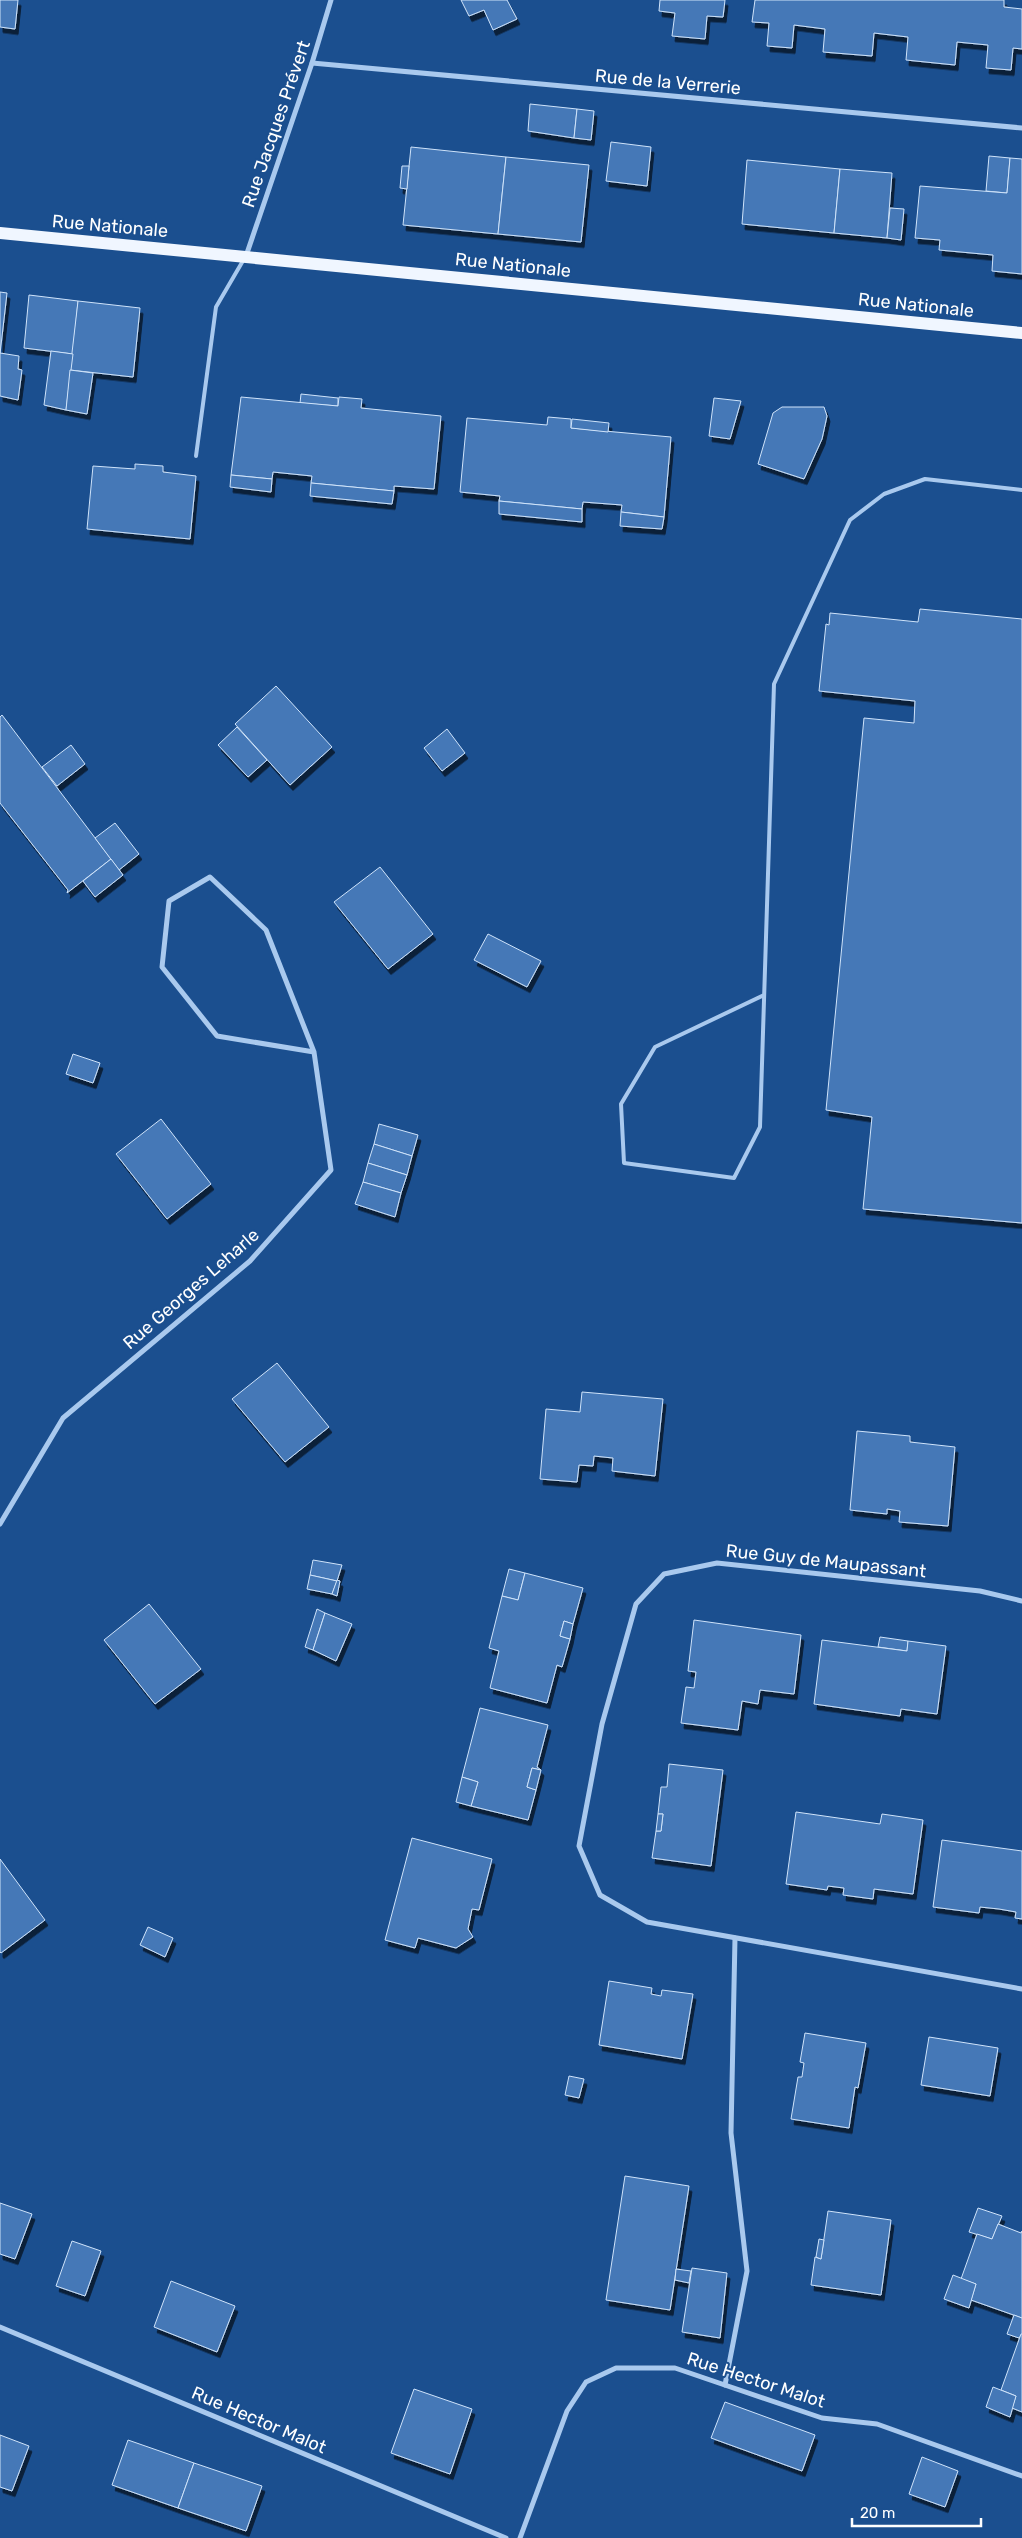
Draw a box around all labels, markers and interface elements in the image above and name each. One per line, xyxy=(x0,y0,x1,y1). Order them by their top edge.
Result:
street label: Rue Jacques Prévert xyxy=(237,38,315,210)
street label: Rue de la Verrerie xyxy=(594,65,742,99)
street label: Rue Nationale xyxy=(51,210,169,242)
street label: Rue Nationale xyxy=(454,248,572,282)
street label: Rue Nationale xyxy=(857,288,975,322)
street label: Rue Georges Leharle xyxy=(118,1224,264,1354)
street label: Rue Guy de Maupassant xyxy=(725,1540,927,1582)
street label: Rue Hector Malot xyxy=(684,2347,828,2413)
street label: Rue Hector Malot xyxy=(188,2382,330,2458)
scale bar xyxy=(852,2496,981,2528)
text: 20 m xyxy=(860,2504,895,2522)

